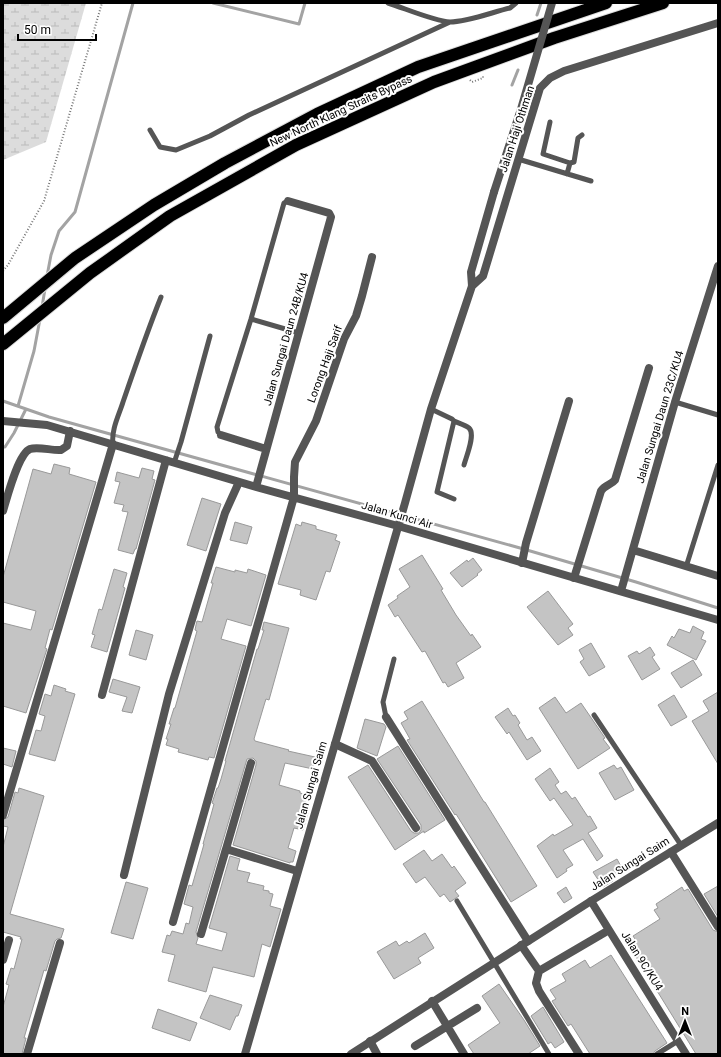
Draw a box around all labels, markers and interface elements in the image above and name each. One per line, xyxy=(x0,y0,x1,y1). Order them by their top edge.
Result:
scale bar xyxy=(18,16,96,42)
text: 50 m xyxy=(24,23,51,37)
street label: New North Klang Straits Bypass xyxy=(268,72,415,150)
street label: Jalan Haji Othman xyxy=(497,84,537,174)
street label: Jalan Sungai Daun 24B/KU4 xyxy=(261,271,311,407)
street label: Lorong Haji Sarif xyxy=(305,323,345,405)
street label: Jalan Sungai Daun 23C/KU4 xyxy=(634,349,686,485)
street label: Jalan Kunci Air xyxy=(360,499,434,531)
street label: Jalan Sungai Saim xyxy=(292,740,330,830)
street label: Jalan Sungai Saim xyxy=(588,834,672,894)
street label: Jalan 9C/KU4 xyxy=(619,929,665,993)
north arrow xyxy=(665,1001,705,1041)
text: N xyxy=(681,1005,689,1018)

